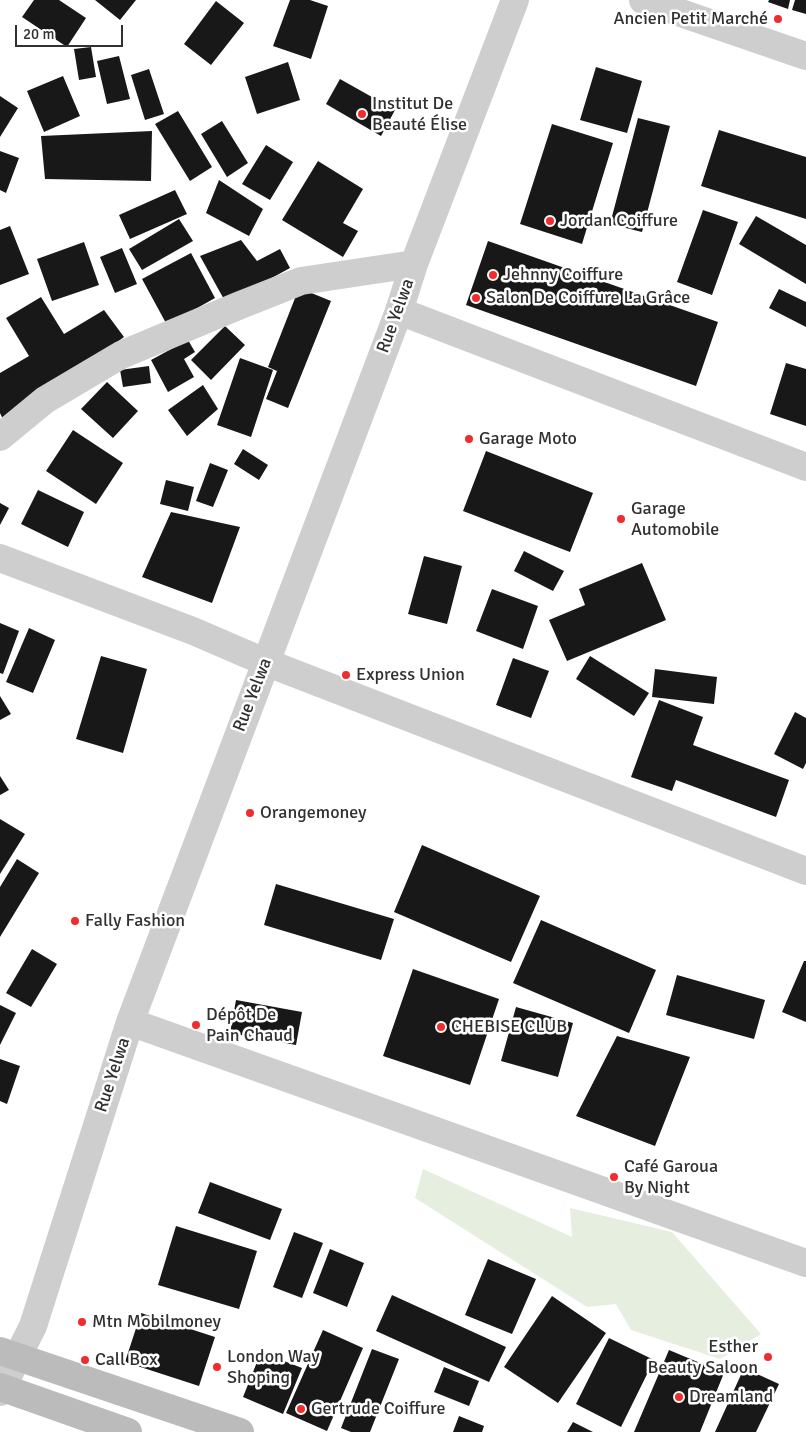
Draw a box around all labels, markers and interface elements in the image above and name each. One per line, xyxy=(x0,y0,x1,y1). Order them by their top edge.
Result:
place label: Ancien Petit Marché xyxy=(613,8,768,30)
marker: Ancien Petit Marché xyxy=(772,13,784,25)
scale bar xyxy=(18,15,125,47)
text: 20 m xyxy=(23,25,54,43)
place label: Institut De Beauté Élise xyxy=(372,93,467,136)
marker: Institut De Beauté Élise xyxy=(356,108,368,120)
place label: Jordan Coiffure xyxy=(560,210,678,232)
marker: Jordan Coiffure xyxy=(544,215,556,227)
place label: Jehnny Coiffure xyxy=(503,264,623,286)
marker: Jehnny Coiffure xyxy=(487,269,499,281)
street label: Rue Yelwa xyxy=(373,276,419,356)
place label: Salon De Coiffure La Grâce xyxy=(486,287,690,309)
marker: Salon De Coiffure La Grâce xyxy=(470,292,482,304)
place label: Garage Moto xyxy=(479,428,577,450)
marker: Garage Moto xyxy=(463,433,475,445)
place label: Garage Automobile xyxy=(631,498,719,540)
marker: Garage Automobile xyxy=(615,513,627,525)
street label: Rue Yelwa xyxy=(229,655,277,735)
place label: Express Union xyxy=(356,664,465,686)
marker: Express Union xyxy=(340,669,352,681)
place label: Orangemoney xyxy=(260,802,367,824)
marker: Orangemoney xyxy=(244,807,256,819)
place label: Fally Fashion xyxy=(85,910,185,932)
marker: Fally Fashion xyxy=(69,915,81,927)
place label: Dépôt De Pain Chaud xyxy=(206,1004,293,1046)
place label: CHEBISE CLUB xyxy=(451,1016,567,1038)
marker: Dépôt De Pain Chaud xyxy=(190,1019,202,1031)
marker: CHEBISE CLUB xyxy=(435,1021,447,1033)
street label: Rue Yelwa xyxy=(91,1035,135,1115)
place label: Café Garoua By Night xyxy=(624,1156,718,1198)
marker: Café Garoua By Night xyxy=(608,1171,620,1183)
place label: Mtn Mobilmoney xyxy=(92,1311,221,1333)
marker: Mtn Mobilmoney xyxy=(76,1316,88,1328)
place label: Esther Beauty Saloon xyxy=(648,1336,758,1378)
place label: London Way Shoping xyxy=(227,1346,320,1388)
place label: Call Box xyxy=(95,1349,157,1371)
marker: Esther Beauty Saloon xyxy=(762,1351,774,1363)
marker: Call Box xyxy=(79,1354,91,1366)
marker: London Way Shoping xyxy=(211,1361,223,1373)
place label: Dreamland xyxy=(689,1386,773,1408)
marker: Dreamland xyxy=(673,1391,685,1403)
place label: Gertrude Coiffure xyxy=(311,1398,445,1420)
marker: Gertrude Coiffure xyxy=(295,1403,307,1415)

